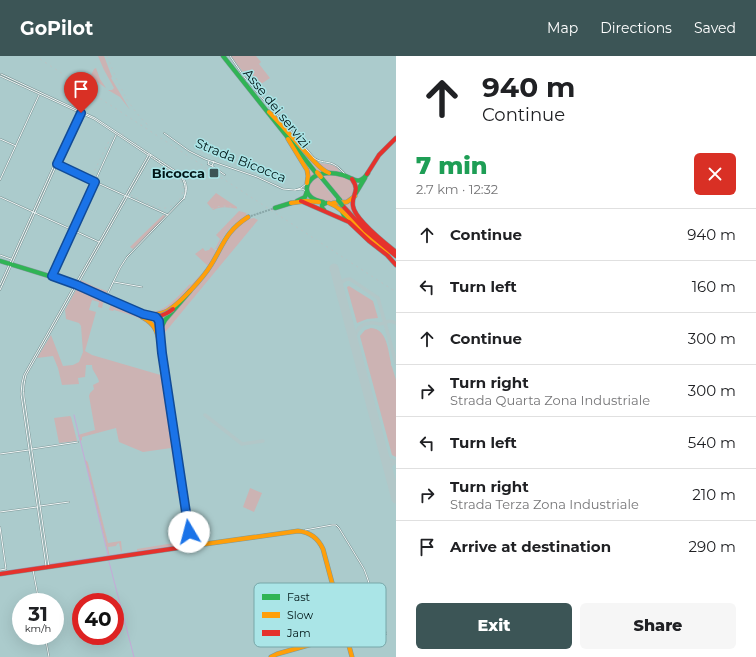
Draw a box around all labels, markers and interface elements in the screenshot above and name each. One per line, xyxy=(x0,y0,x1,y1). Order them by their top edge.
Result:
text: GoPilot xyxy=(20,17,93,40)
text: Map xyxy=(547,19,578,37)
text: Directions xyxy=(600,19,672,37)
text: Saved xyxy=(694,19,736,37)
street label: Asse dei servizi xyxy=(240,65,314,151)
text: 940 m xyxy=(482,70,575,104)
pin xyxy=(64,72,98,113)
icon: ahead xyxy=(416,72,468,124)
icon: arrive xyxy=(70,78,92,100)
text: Continue xyxy=(482,104,565,126)
street label: Strada Bicocca xyxy=(193,135,289,185)
text: 7 min xyxy=(416,151,487,180)
button: close xyxy=(694,153,736,195)
place label: Bicocca xyxy=(152,165,205,181)
marker: Bicocca xyxy=(208,167,220,179)
text: 2.7 km · 12:32 xyxy=(416,181,498,197)
icon: ahead xyxy=(416,224,438,246)
text: Continue xyxy=(450,225,522,244)
text: 940 m xyxy=(687,225,736,244)
icon: left xyxy=(416,276,438,298)
text: Turn left xyxy=(450,277,517,296)
text: 160 m xyxy=(692,277,736,296)
icon: ahead xyxy=(416,328,438,350)
text: Continue xyxy=(450,329,522,348)
text: 300 m xyxy=(688,329,736,348)
text: Turn right xyxy=(450,373,529,392)
icon: right xyxy=(416,380,438,402)
text: 300 m xyxy=(688,381,736,400)
text: Strada Quarta Zona Industriale xyxy=(450,392,650,408)
icon: left xyxy=(416,432,438,454)
text: Turn left xyxy=(450,433,517,452)
text: 540 m xyxy=(688,433,736,452)
text: Turn right xyxy=(450,477,529,496)
icon: right xyxy=(416,484,438,506)
text: 210 m xyxy=(692,485,736,504)
text: Strada Terza Zona Industriale xyxy=(450,496,639,512)
position arrow xyxy=(168,511,210,553)
icon: arrive xyxy=(416,536,438,558)
text: Arrive at destination xyxy=(450,537,611,556)
text: 290 m xyxy=(689,537,736,556)
legend xyxy=(254,583,386,647)
text: Fast xyxy=(287,590,311,604)
speed limit sign: 40 xyxy=(72,593,124,645)
text: 31 xyxy=(28,602,48,626)
button: Exit xyxy=(416,603,572,649)
button: Share xyxy=(580,603,736,649)
text: Slow xyxy=(287,608,313,622)
text: km/h xyxy=(25,622,51,635)
text: Jam xyxy=(286,626,311,640)

